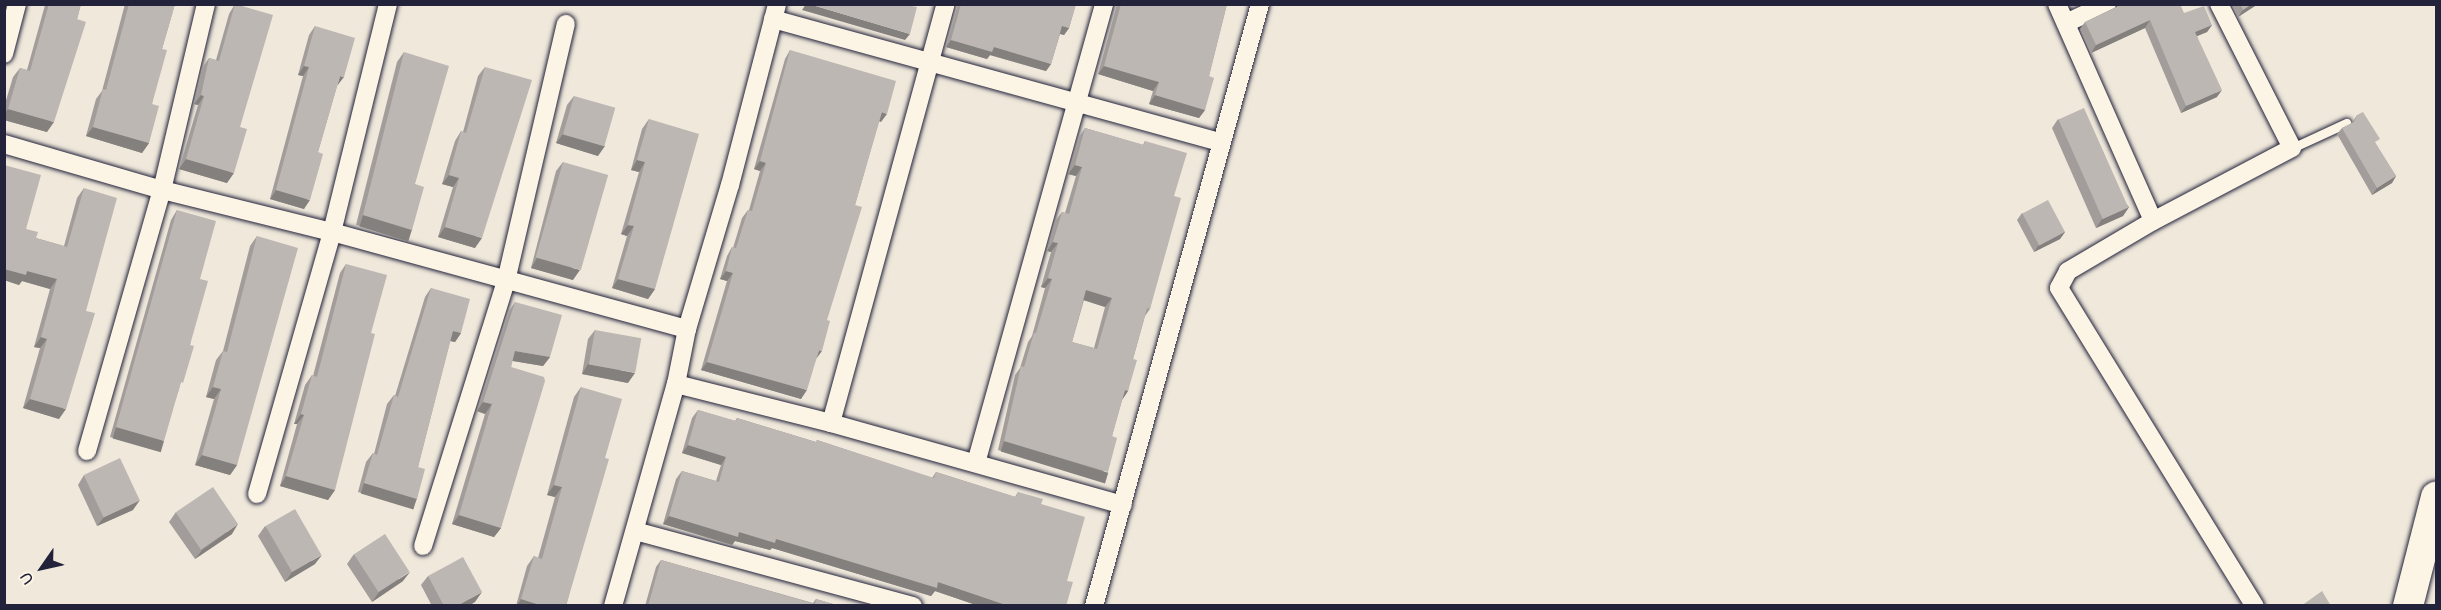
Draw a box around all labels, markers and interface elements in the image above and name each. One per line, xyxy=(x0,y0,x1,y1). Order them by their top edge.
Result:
north arrow xyxy=(12,538,72,598)
text: U xyxy=(17,569,38,588)

